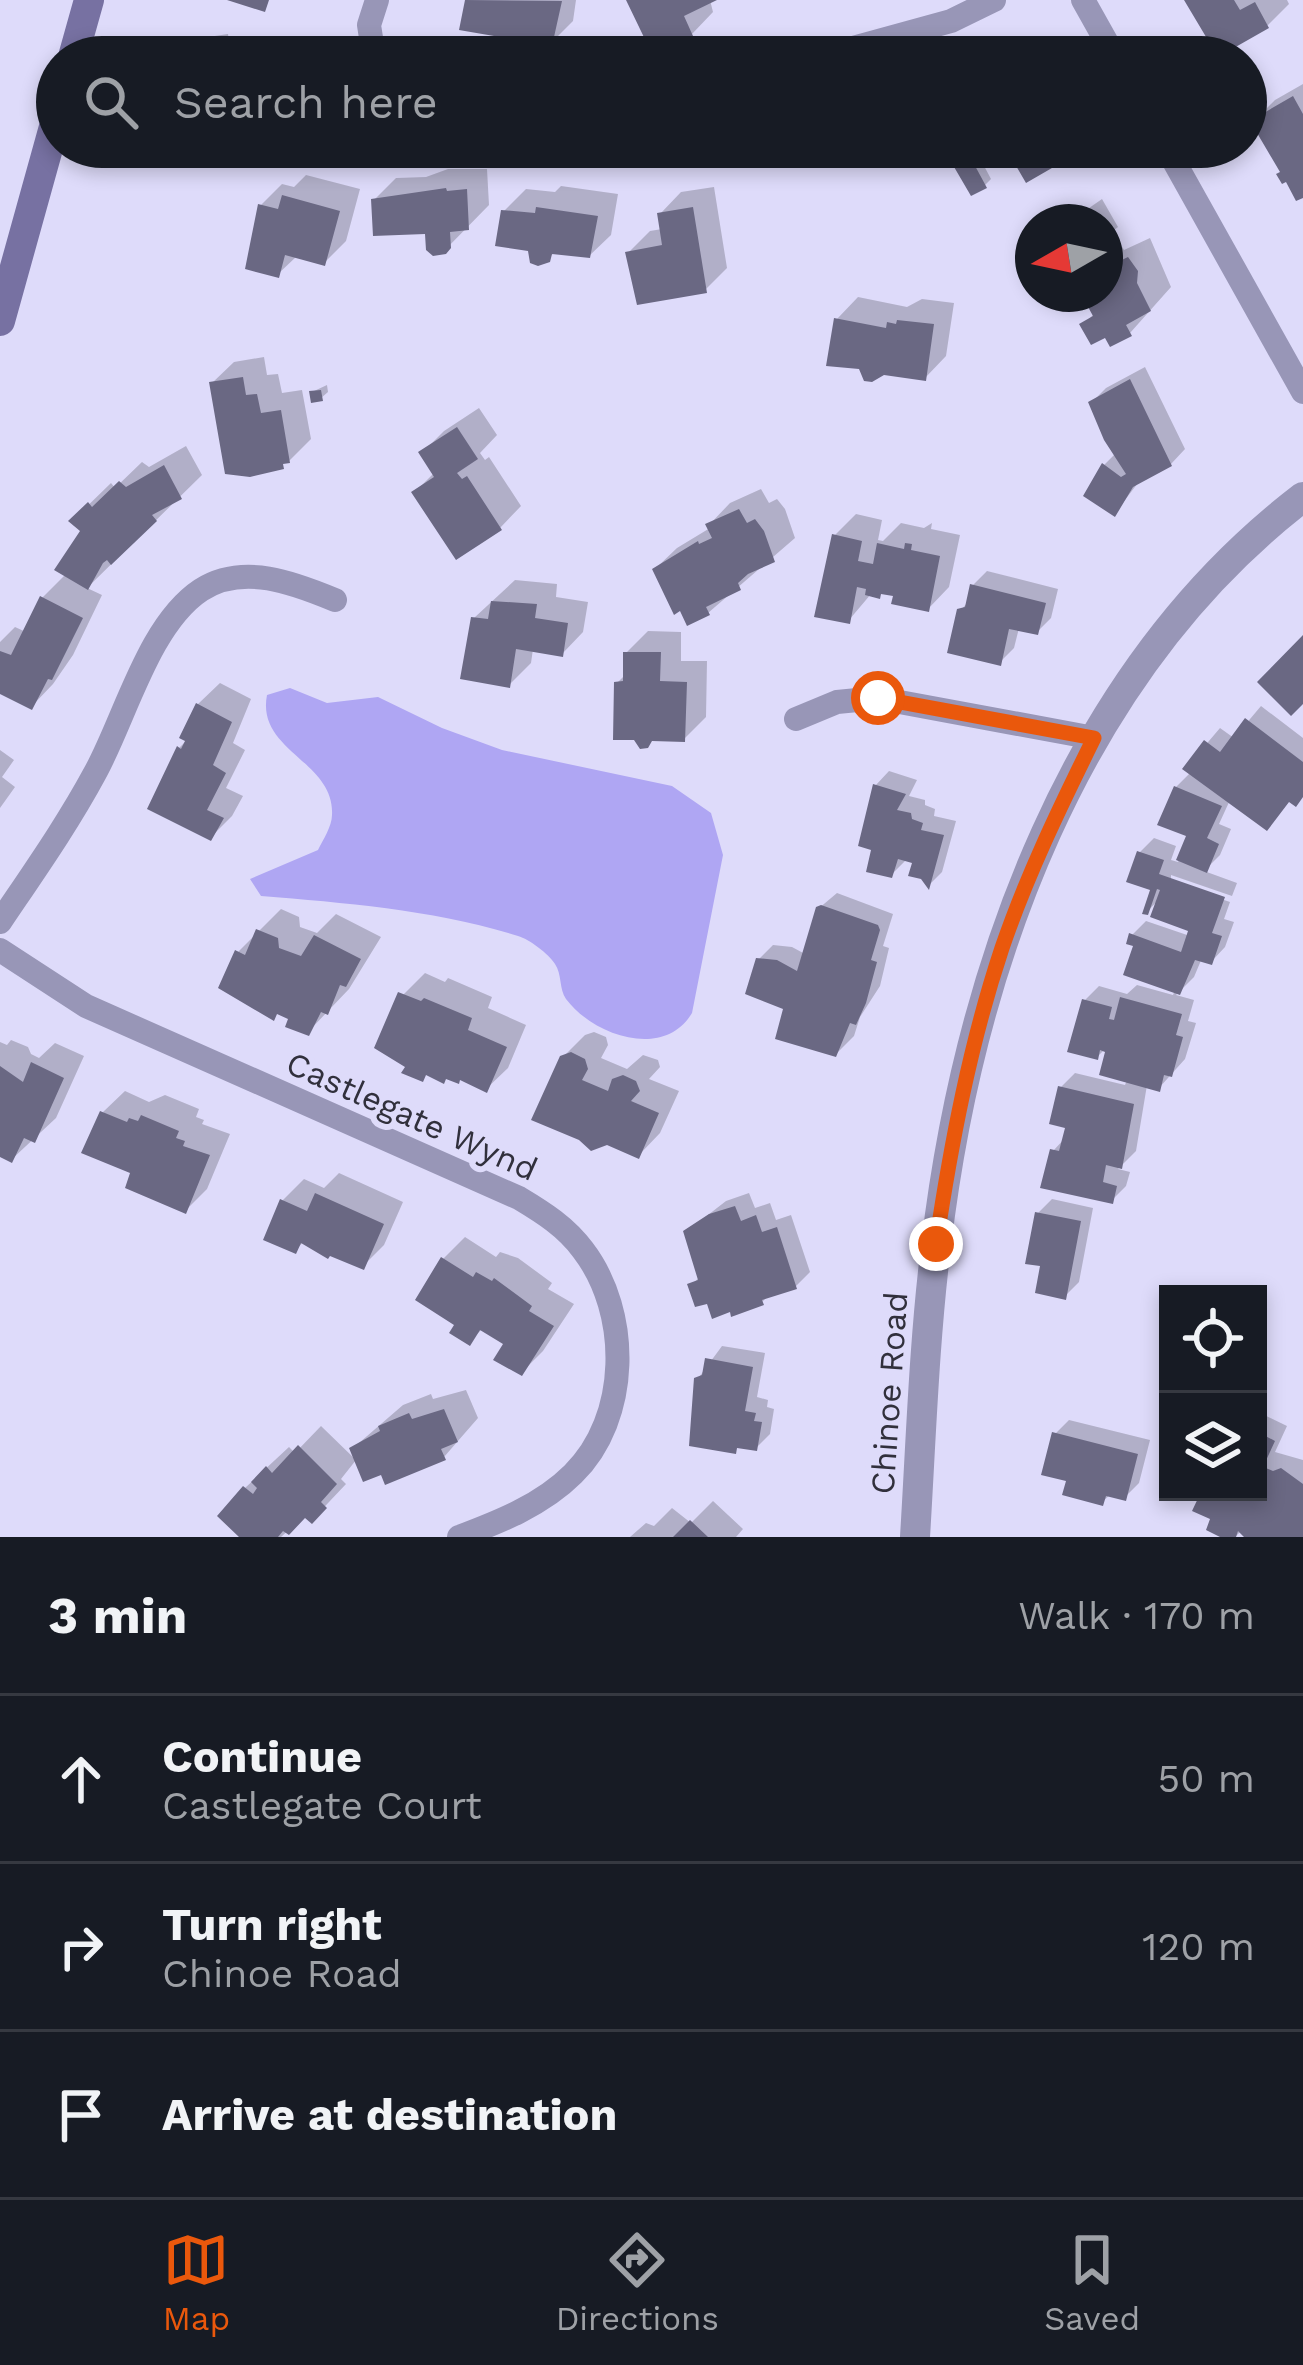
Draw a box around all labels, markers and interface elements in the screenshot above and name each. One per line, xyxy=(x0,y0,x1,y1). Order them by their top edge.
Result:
search box xyxy=(36,36,1267,168)
icon: search xyxy=(78,69,144,135)
text: Search here xyxy=(174,76,438,129)
north arrow xyxy=(1015,204,1123,312)
route start xyxy=(851,671,905,725)
street label: Castlegate Wynd xyxy=(281,1043,543,1189)
route end xyxy=(909,1217,963,1271)
map controls xyxy=(1159,1285,1267,1501)
button: locate xyxy=(1159,1285,1267,1393)
street label: Chinoe Road xyxy=(862,1290,916,1496)
button: layers xyxy=(1159,1393,1267,1501)
text: 3 min xyxy=(48,1586,187,1645)
text: Walk · 170 m xyxy=(1018,1593,1255,1638)
text: Continue xyxy=(162,1730,362,1783)
icon: ahead xyxy=(48,1746,114,1812)
text: 50 m xyxy=(1158,1756,1255,1801)
text: Castlegate Court xyxy=(162,1783,482,1828)
text: Turn right xyxy=(162,1898,382,1951)
icon: right xyxy=(48,1914,114,1980)
text: 120 m xyxy=(1142,1924,1255,1969)
text: Chinoe Road xyxy=(162,1951,402,1996)
icon: arrive xyxy=(48,2082,114,2148)
text: Arrive at destination xyxy=(162,2088,617,2141)
tab: Map xyxy=(163,2227,230,2338)
tab: Directions xyxy=(556,2227,719,2338)
tab: Saved xyxy=(1044,2227,1140,2338)

